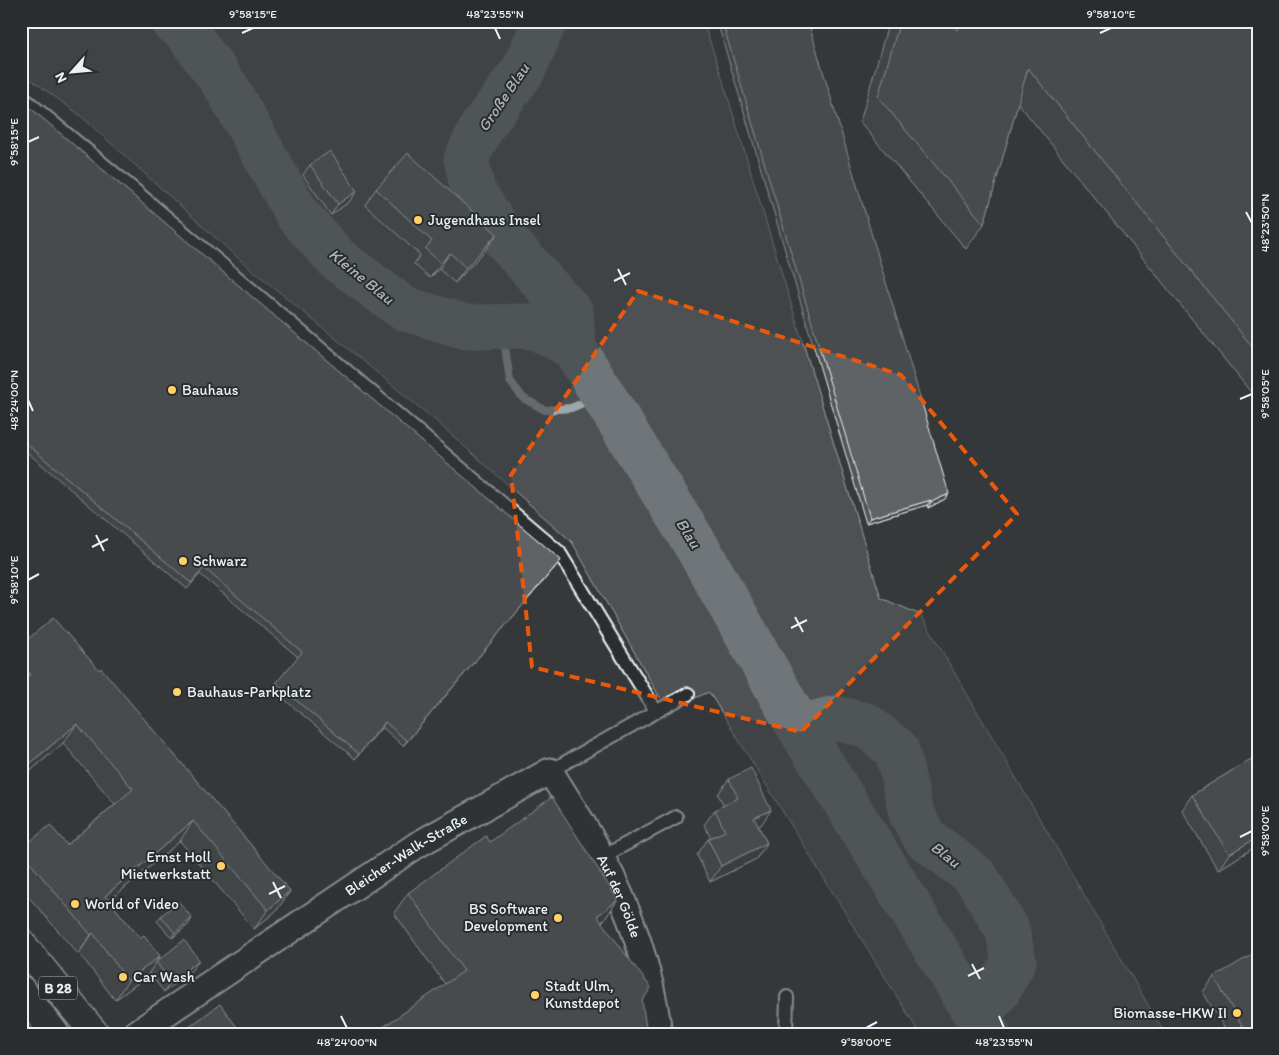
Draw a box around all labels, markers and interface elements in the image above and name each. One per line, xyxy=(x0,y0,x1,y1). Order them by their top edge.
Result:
text: 9°58'15"E xyxy=(229,7,277,21)
text: 48°23'55"N xyxy=(466,7,524,21)
text: 9°58'10"E xyxy=(1087,7,1136,21)
north arrow xyxy=(48,48,98,98)
water label: Große Blau xyxy=(474,59,534,135)
text: N xyxy=(51,70,71,86)
text: 9°58'15"E xyxy=(7,118,21,166)
text: 48°23'50"N xyxy=(1258,194,1272,252)
place label: Jugendhaus Insel xyxy=(428,211,542,229)
marker: Jugendhaus Insel xyxy=(412,214,424,226)
water label: Kleine Blau xyxy=(325,244,398,309)
text: 9°58'05"E xyxy=(1258,369,1272,419)
text: 48°24'00"N xyxy=(7,370,21,430)
place label: Bauhaus xyxy=(182,381,239,399)
marker: Bauhaus xyxy=(166,384,178,396)
water label: Blau xyxy=(672,515,705,552)
place label: Schwarz xyxy=(193,552,247,570)
text: 9°58'10"E xyxy=(7,555,21,604)
marker: Schwarz xyxy=(177,555,189,567)
place label: Bauhaus-Parkplatz xyxy=(187,683,311,701)
marker: Bauhaus-Parkplatz xyxy=(171,686,183,698)
text: 9°58'00"E xyxy=(1258,805,1272,856)
street label: Bleicher-Walk-Straße xyxy=(341,810,470,900)
water label: Blau xyxy=(927,837,964,872)
place label: Ernst Holl Mietwerkstatt xyxy=(121,848,212,883)
street label: Auf der Gölde xyxy=(593,851,645,940)
marker: Ernst Holl Mietwerkstatt xyxy=(215,860,227,872)
place label: World of Video xyxy=(85,895,179,913)
marker: World of Video xyxy=(69,898,81,910)
place label: BS Software Development xyxy=(464,900,548,935)
marker: BS Software Development xyxy=(552,912,564,924)
place label: Car Wash xyxy=(133,968,195,986)
marker: Car Wash xyxy=(117,971,129,983)
road number: B 28 xyxy=(39,976,77,1000)
place label: Stadt Ulm, Kunstdepot xyxy=(545,977,620,1012)
marker: Stadt Ulm, Kunstdepot xyxy=(529,989,541,1001)
place label: Biomasse-HKW II xyxy=(1113,1004,1227,1022)
marker: Biomasse-HKW II xyxy=(1231,1007,1243,1019)
text: 48°24'00"N xyxy=(317,1035,377,1049)
text: 9°58'00"E xyxy=(841,1035,892,1049)
text: 48°23'55"N xyxy=(975,1035,1033,1049)

